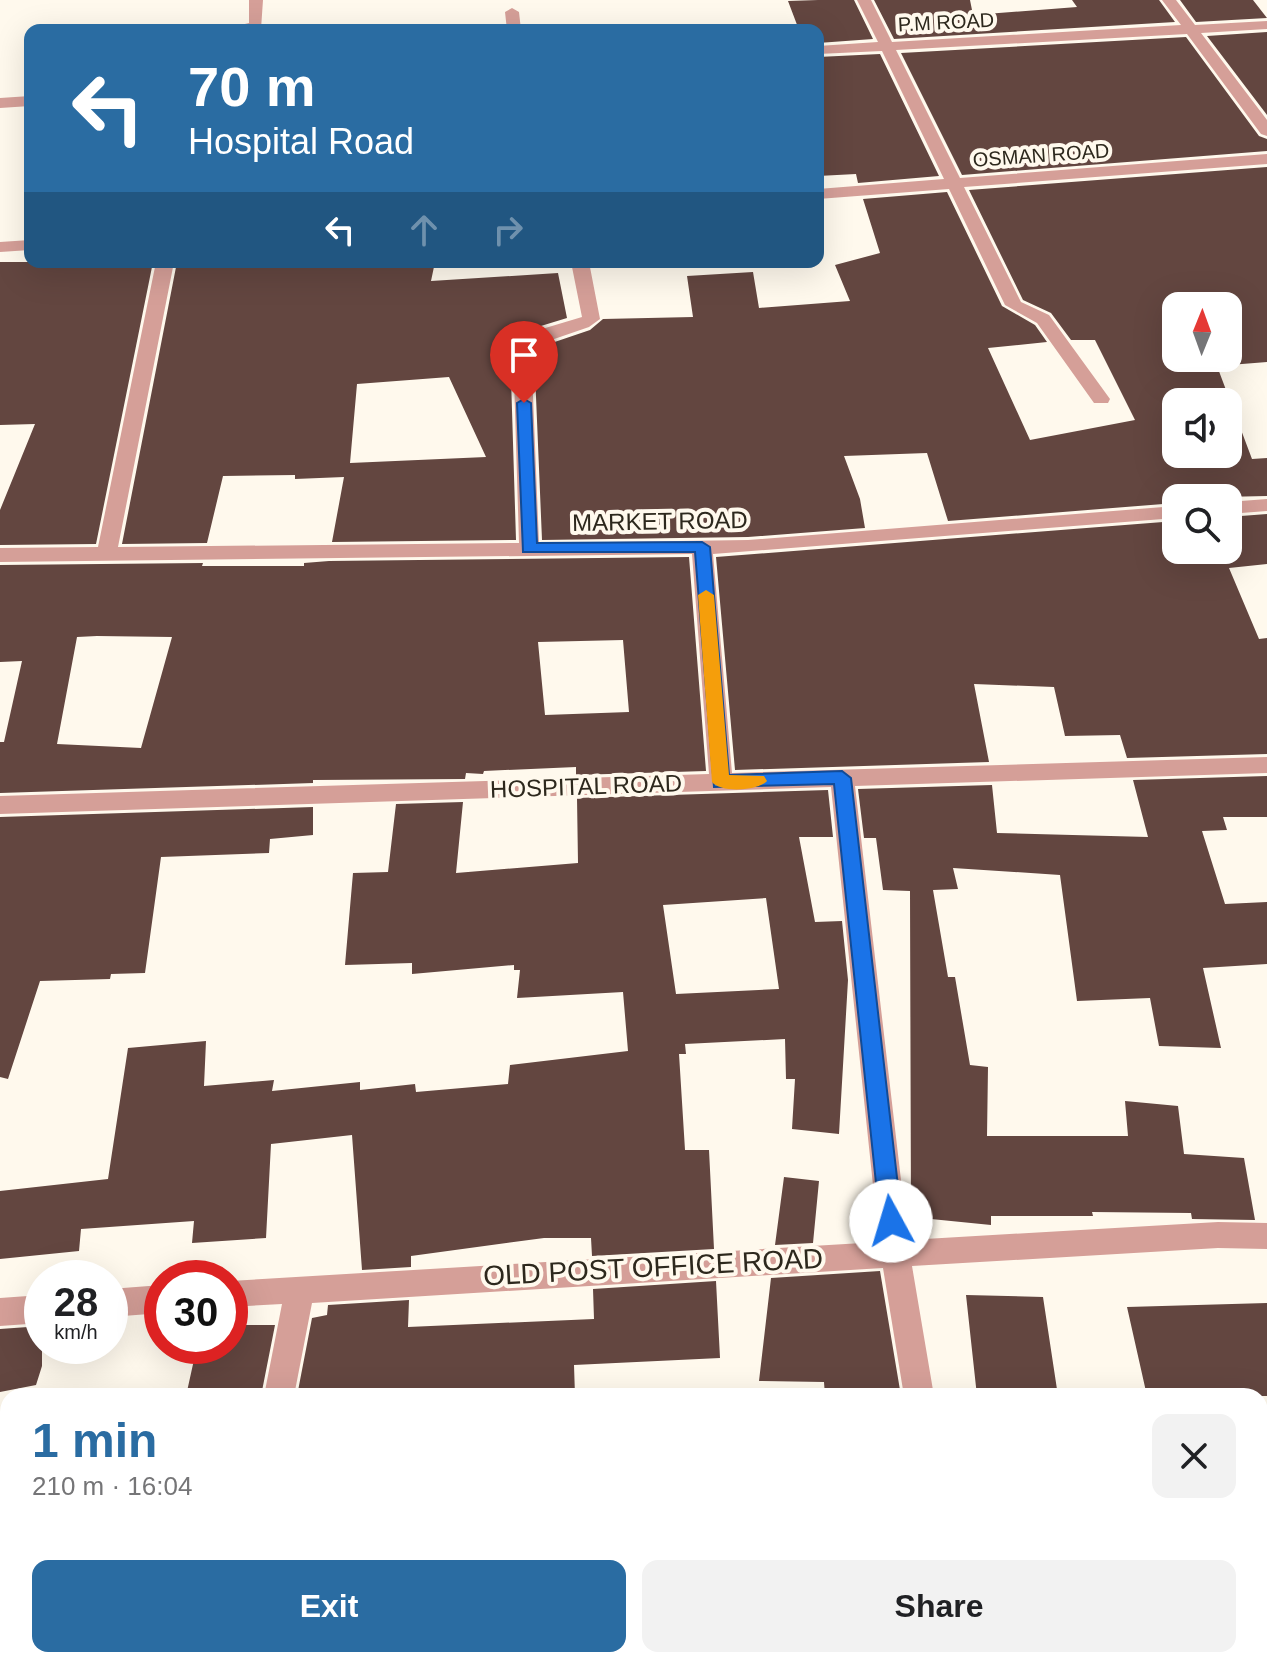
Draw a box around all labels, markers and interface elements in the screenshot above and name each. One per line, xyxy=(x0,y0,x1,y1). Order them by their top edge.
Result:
street label: P.M ROAD xyxy=(897,8,995,36)
text: 70 m xyxy=(188,55,316,118)
icon: left xyxy=(56,56,160,160)
text: Hospital Road xyxy=(188,121,414,162)
street label: OSMAN ROAD xyxy=(972,139,1110,171)
icon: left xyxy=(318,208,362,252)
icon: ahead xyxy=(402,208,446,252)
icon: right xyxy=(486,208,530,252)
north arrow xyxy=(1162,292,1242,372)
map controls xyxy=(1162,292,1242,564)
pin xyxy=(490,321,558,403)
icon: arrive xyxy=(502,333,546,377)
button: sound xyxy=(1162,388,1242,468)
button: search xyxy=(1162,484,1242,564)
street label: MARKET ROAD xyxy=(572,506,748,536)
street label: HOSPITAL ROAD xyxy=(490,769,682,803)
position arrow xyxy=(849,1179,933,1263)
street label: OLD POST OFFICE ROAD xyxy=(482,1243,824,1291)
speed limit sign: 30 xyxy=(144,1260,248,1364)
text: 28 xyxy=(54,1280,98,1324)
text: km/h xyxy=(54,1321,98,1343)
text: 1 min xyxy=(32,1414,157,1467)
button: close xyxy=(1152,1414,1236,1498)
text: 210 m · 16:04 xyxy=(32,1471,192,1501)
button: Exit xyxy=(32,1560,626,1652)
button: Share xyxy=(642,1560,1236,1652)

